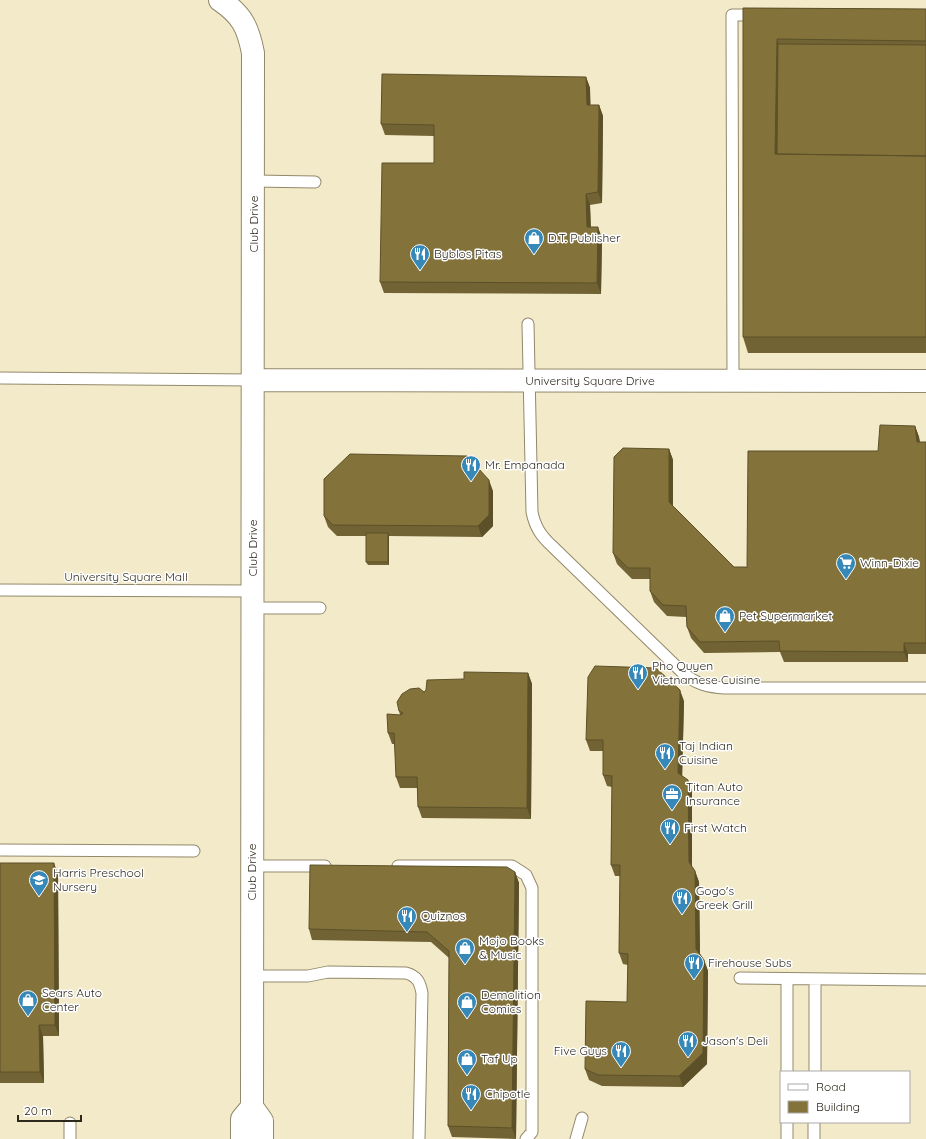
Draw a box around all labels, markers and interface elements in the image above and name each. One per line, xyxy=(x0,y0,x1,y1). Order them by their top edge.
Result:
street label: Club Drive xyxy=(246,195,261,252)
shop icon: D.T. Publisher xyxy=(523,227,545,255)
place label: D.T. Publisher xyxy=(548,230,621,245)
restaurant icon: Byblos Pitas xyxy=(409,243,431,271)
place label: Byblos Pitas xyxy=(434,246,502,261)
street label: University Square Drive xyxy=(525,373,655,388)
restaurant icon: Mr. Empanada xyxy=(460,454,482,482)
place label: Mr. Empanada xyxy=(485,457,565,472)
street label: Club Drive xyxy=(245,519,260,576)
supermarket icon: Winn-Dixie xyxy=(835,552,857,580)
place label: Winn-Dixie xyxy=(860,555,919,570)
street label: University Square Mall xyxy=(64,569,188,584)
shop icon: Pet Supermarket xyxy=(714,605,736,633)
place label: Pet Supermarket xyxy=(739,608,832,623)
place label: Pho Quyen Vietnamese Cuisine xyxy=(652,658,760,687)
restaurant icon: Pho Quyen Vietnamese Cuisine xyxy=(627,662,649,690)
place label: Taj Indian Cuisine xyxy=(679,738,733,767)
restaurant icon: Taj Indian Cuisine xyxy=(654,742,676,770)
place label: Titan Auto Insurance xyxy=(686,779,743,808)
office icon: Titan Auto Insurance xyxy=(661,783,683,811)
restaurant icon: First Watch xyxy=(659,817,681,845)
place label: First Watch xyxy=(684,820,747,835)
street label: Club Drive xyxy=(244,843,259,900)
place label: Harris Preschool Nursery xyxy=(53,865,144,894)
school or university icon: Harris Preschool Nursery xyxy=(28,869,50,897)
place label: Gogo's Greek Grill xyxy=(696,883,753,912)
restaurant icon: Gogo's Greek Grill xyxy=(671,887,693,915)
restaurant icon: Quiznos xyxy=(396,905,418,933)
place label: Quiznos xyxy=(421,908,466,923)
place label: Mojo Books & Music xyxy=(479,933,545,962)
shop icon: Mojo Books & Music xyxy=(454,937,476,965)
restaurant icon: Firehouse Subs xyxy=(683,952,705,980)
place label: Firehouse Subs xyxy=(708,955,792,970)
place label: Sears Auto Center xyxy=(42,985,102,1014)
place label: Demolition Comics xyxy=(481,987,541,1016)
shop icon: Sears Auto Center xyxy=(17,989,39,1017)
shop icon: Demolition Comics xyxy=(456,991,478,1019)
restaurant icon: Jason's Deli xyxy=(677,1030,699,1058)
place label: Jason's Deli xyxy=(702,1033,768,1048)
restaurant icon: Five Guys xyxy=(610,1040,632,1068)
place label: Five Guys xyxy=(554,1043,607,1058)
shop icon: Taf Up xyxy=(456,1048,478,1076)
place label: Taf Up xyxy=(481,1051,518,1066)
legend xyxy=(780,1071,910,1123)
text: Road xyxy=(816,1079,846,1094)
restaurant icon: Chipotle xyxy=(460,1083,482,1111)
place label: Chipotle xyxy=(485,1086,530,1101)
scale bar xyxy=(18,1097,81,1123)
text: Building xyxy=(816,1099,860,1114)
text: 20 m xyxy=(24,1103,52,1118)

